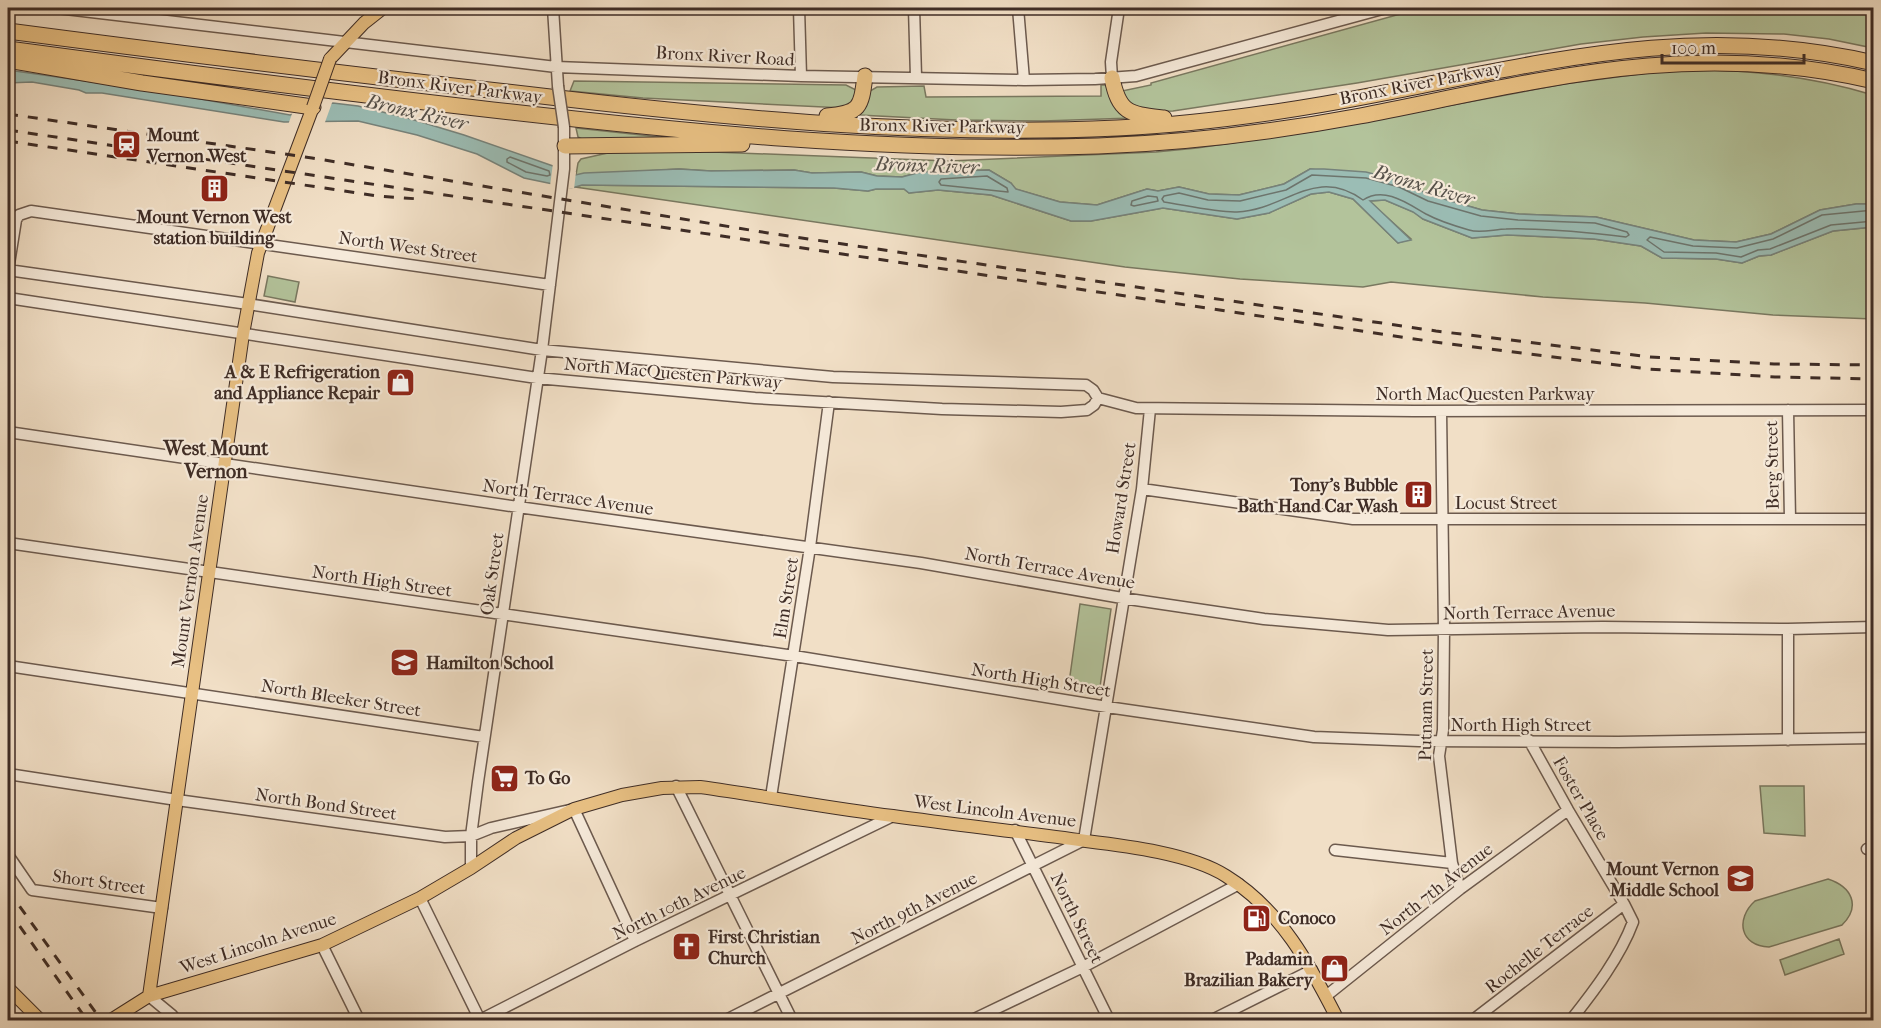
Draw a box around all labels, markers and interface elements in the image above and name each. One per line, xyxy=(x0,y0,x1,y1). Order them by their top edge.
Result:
scale bar xyxy=(1662,27,1804,65)
text: 100 m xyxy=(1671,38,1716,59)
street label: Bronx River Road xyxy=(655,42,795,71)
street label: Bronx River Parkway xyxy=(1338,57,1506,110)
street label: Bronx River Parkway xyxy=(376,67,545,108)
water label: Bronx River xyxy=(363,89,472,136)
street label: Bronx River Parkway xyxy=(859,115,1026,138)
place label: Mount Vernon West xyxy=(146,125,247,167)
station icon: Mount Vernon West xyxy=(110,129,142,161)
water label: Bronx River xyxy=(874,152,981,179)
water label: Bronx River xyxy=(1370,160,1479,211)
building icon: Mount Vernon West station building xyxy=(198,172,230,204)
place label: Mount Vernon West station building xyxy=(135,207,292,249)
street label: North West Street xyxy=(337,227,479,268)
street label: North MacQuesten Parkway xyxy=(563,353,784,394)
place label: A & E Refrigeration and Appliance Repair xyxy=(214,362,381,404)
shop icon: A & E Refrigeration and Appliance Repair xyxy=(385,366,417,398)
street label: North MacQuesten Parkway xyxy=(1376,384,1596,405)
street label: Berg Street xyxy=(1761,420,1784,510)
district label: West Mount Vernon xyxy=(163,437,269,483)
street label: Howard Street xyxy=(1102,440,1141,555)
street label: North Terrace Avenue xyxy=(481,475,655,520)
place label: Tony's Bubble Bath Hand Car Wash xyxy=(1238,475,1399,517)
building icon: Tony's Bubble Bath Hand Car Wash xyxy=(1403,479,1435,511)
street label: Mount Vernon Avenue xyxy=(168,493,213,669)
street label: Locust Street xyxy=(1455,493,1558,514)
street label: Oak Street xyxy=(476,531,509,617)
street label: North Terrace Avenue xyxy=(963,543,1137,594)
street label: Elm Street xyxy=(770,555,803,640)
street label: North High Street xyxy=(311,561,454,602)
street label: North Terrace Avenue xyxy=(1443,600,1615,625)
school or university icon: Hamilton School xyxy=(389,647,421,679)
street label: Putnam Street xyxy=(1415,648,1438,761)
place label: Hamilton School xyxy=(426,653,555,674)
street label: North High Street xyxy=(970,659,1113,702)
street label: North Bleeker Street xyxy=(259,675,423,722)
street label: North High Street xyxy=(1450,715,1592,736)
street label: Foster Place xyxy=(1548,753,1613,844)
supermarket icon: To Go xyxy=(488,762,520,794)
place label: To Go xyxy=(524,768,570,789)
street label: North Bond Street xyxy=(254,784,399,825)
street label: West Lincoln Avenue xyxy=(912,791,1077,832)
street label: North 7th Avenue xyxy=(1376,839,1497,940)
place label: Mount Vernon Middle School xyxy=(1605,859,1720,901)
street label: North 10th Avenue xyxy=(609,862,749,945)
school or university icon: Mount Vernon Middle School xyxy=(1724,863,1756,895)
street label: Short Street xyxy=(51,866,147,900)
street label: North 9th Avenue xyxy=(848,868,981,949)
street label: North Street xyxy=(1046,870,1108,967)
street label: Rochelle Terrace xyxy=(1481,901,1598,998)
fuel station icon: Conoco xyxy=(1241,902,1273,934)
street label: West Lincoln Avenue xyxy=(176,908,339,979)
place label: Conoco xyxy=(1278,908,1336,929)
place label: First Christian Church xyxy=(707,927,820,969)
church icon: First Christian Church xyxy=(671,931,703,963)
place label: Padamin Brazilian Bakery xyxy=(1184,949,1314,991)
shop icon: Padamin Brazilian Bakery xyxy=(1318,953,1350,985)

